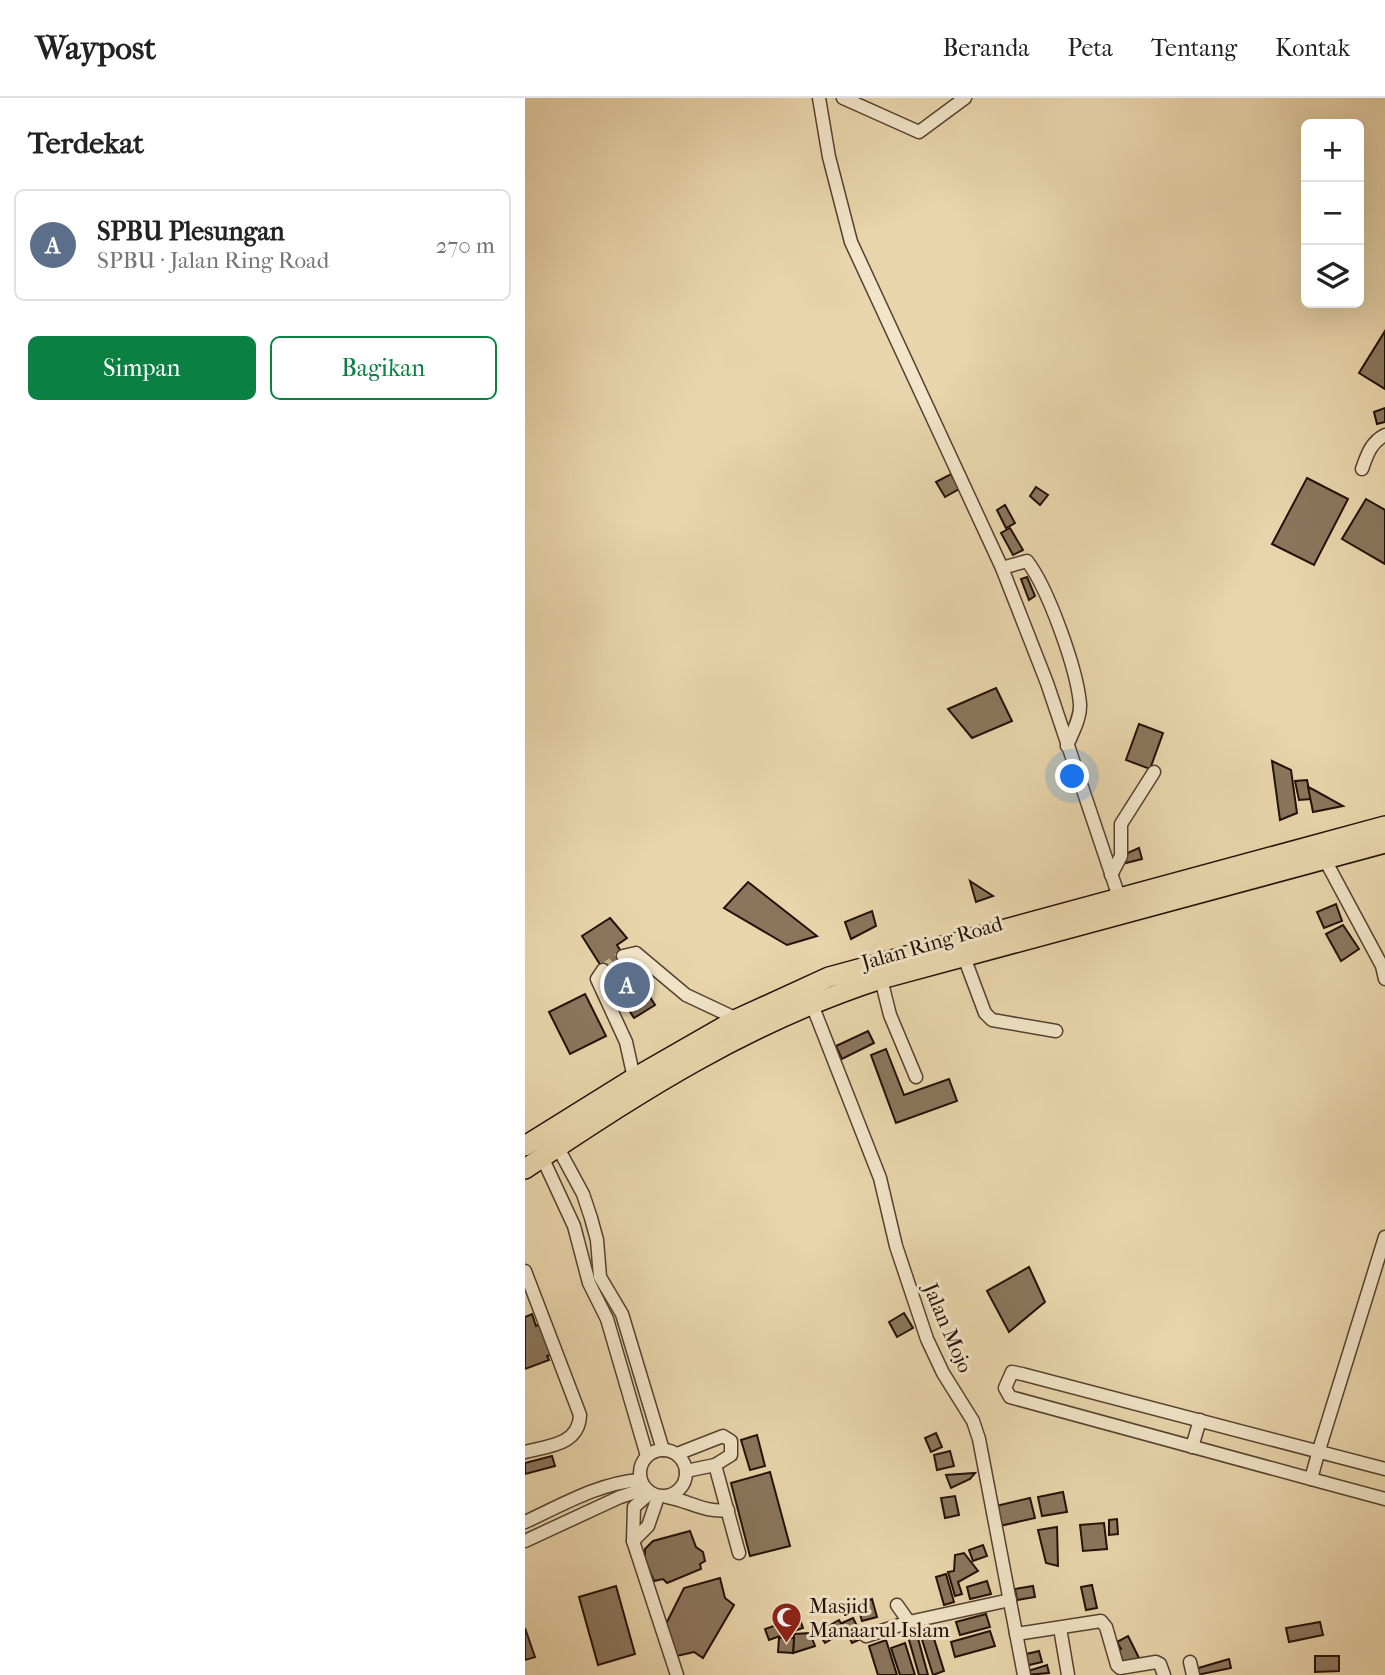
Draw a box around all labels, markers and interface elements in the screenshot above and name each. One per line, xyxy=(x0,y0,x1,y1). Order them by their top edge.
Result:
text: Waypost xyxy=(35,29,156,68)
text: Beranda xyxy=(943,34,1029,62)
text: Peta xyxy=(1067,34,1113,62)
text: Tentang xyxy=(1151,34,1237,62)
text: Kontak xyxy=(1275,34,1350,62)
map controls xyxy=(1301,119,1364,308)
button: + xyxy=(1301,119,1364,182)
text: Terdekat xyxy=(28,126,144,161)
button: − xyxy=(1301,182,1364,245)
text: SPBU Plesungan xyxy=(97,216,285,247)
text: A xyxy=(46,232,60,259)
text: 270 m xyxy=(435,232,495,259)
button: layers xyxy=(1301,245,1364,308)
text: SPBU · Jalan Ring Road xyxy=(97,247,329,274)
button: Simpan xyxy=(28,336,256,400)
button: Bagikan xyxy=(270,336,497,400)
your location xyxy=(1055,759,1089,793)
street label: Jalan Ring Road xyxy=(857,911,1006,975)
pin: A xyxy=(604,959,650,1011)
street label: Jalan Mojo xyxy=(918,1278,978,1376)
place label: Masjid Manaarul Islam xyxy=(809,1594,950,1642)
mosque icon: Masjid Manaarul Islam xyxy=(769,1601,803,1645)

